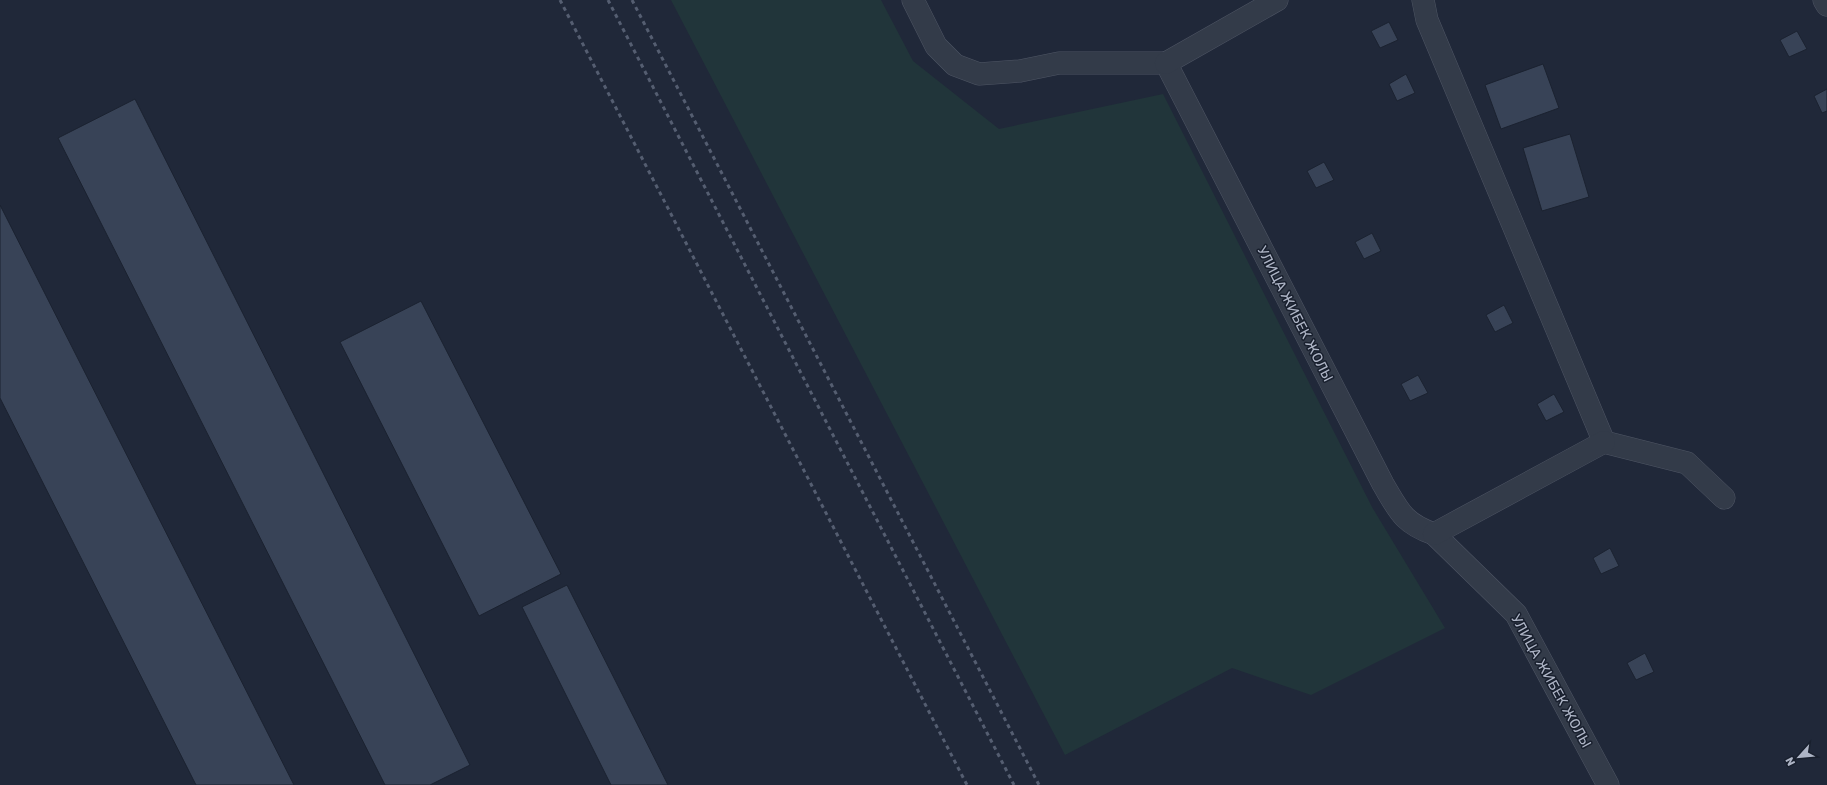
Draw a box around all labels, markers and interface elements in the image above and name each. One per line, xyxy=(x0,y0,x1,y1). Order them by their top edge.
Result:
street label: УЛИЦА ЖИБЕК ЖОЛЫ xyxy=(1253,243,1337,385)
street label: УЛИЦА ЖИБЕК ЖОЛЫ xyxy=(1507,611,1595,751)
north arrow xyxy=(1779,737,1819,777)
text: N xyxy=(1783,755,1798,768)

